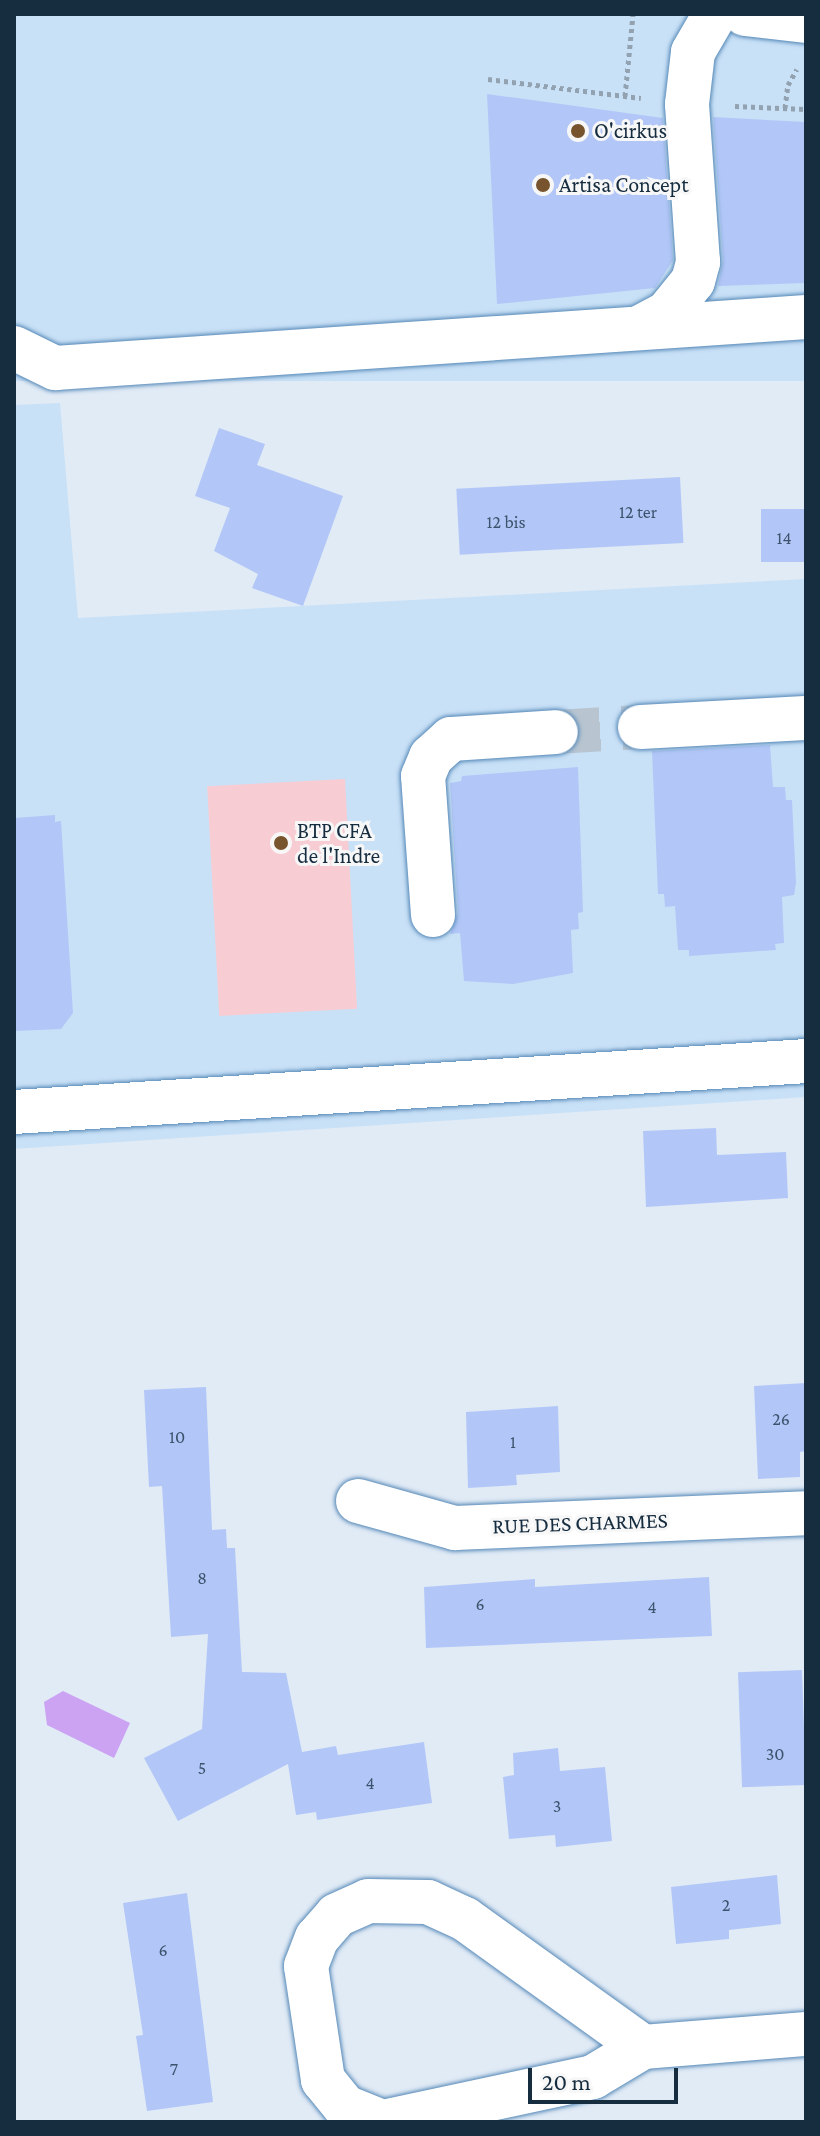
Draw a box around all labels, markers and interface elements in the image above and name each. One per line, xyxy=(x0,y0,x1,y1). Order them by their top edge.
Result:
place label: O'cirkus xyxy=(594,118,667,144)
marker: O'cirkus xyxy=(569,122,587,140)
place label: Artisa Concept xyxy=(559,172,688,198)
marker: Artisa Concept xyxy=(534,176,552,194)
house number: 12 ter xyxy=(619,501,657,523)
house number: 12 bis xyxy=(487,511,525,533)
house number: 14 xyxy=(776,527,792,549)
place label: BTP CFA de l'Indre xyxy=(297,817,380,868)
marker: BTP CFA de l'Indre xyxy=(272,834,290,852)
house number: 26 xyxy=(772,1408,790,1430)
house number: 10 xyxy=(169,1426,185,1448)
house number: 1 xyxy=(510,1431,516,1453)
street label: RUE DES CHARMES xyxy=(492,1507,668,1539)
house number: 8 xyxy=(197,1567,207,1589)
house number: 6 xyxy=(475,1593,485,1615)
house number: 4 xyxy=(647,1596,657,1618)
house number: 30 xyxy=(766,1743,784,1765)
house number: 5 xyxy=(198,1757,206,1779)
house number: 4 xyxy=(365,1772,375,1794)
house number: 3 xyxy=(553,1795,561,1817)
house number: 2 xyxy=(722,1894,730,1916)
house number: 6 xyxy=(158,1939,168,1961)
scale bar xyxy=(532,2052,682,2102)
house number: 7 xyxy=(170,2058,178,2080)
text: 20 m xyxy=(542,2068,591,2095)

